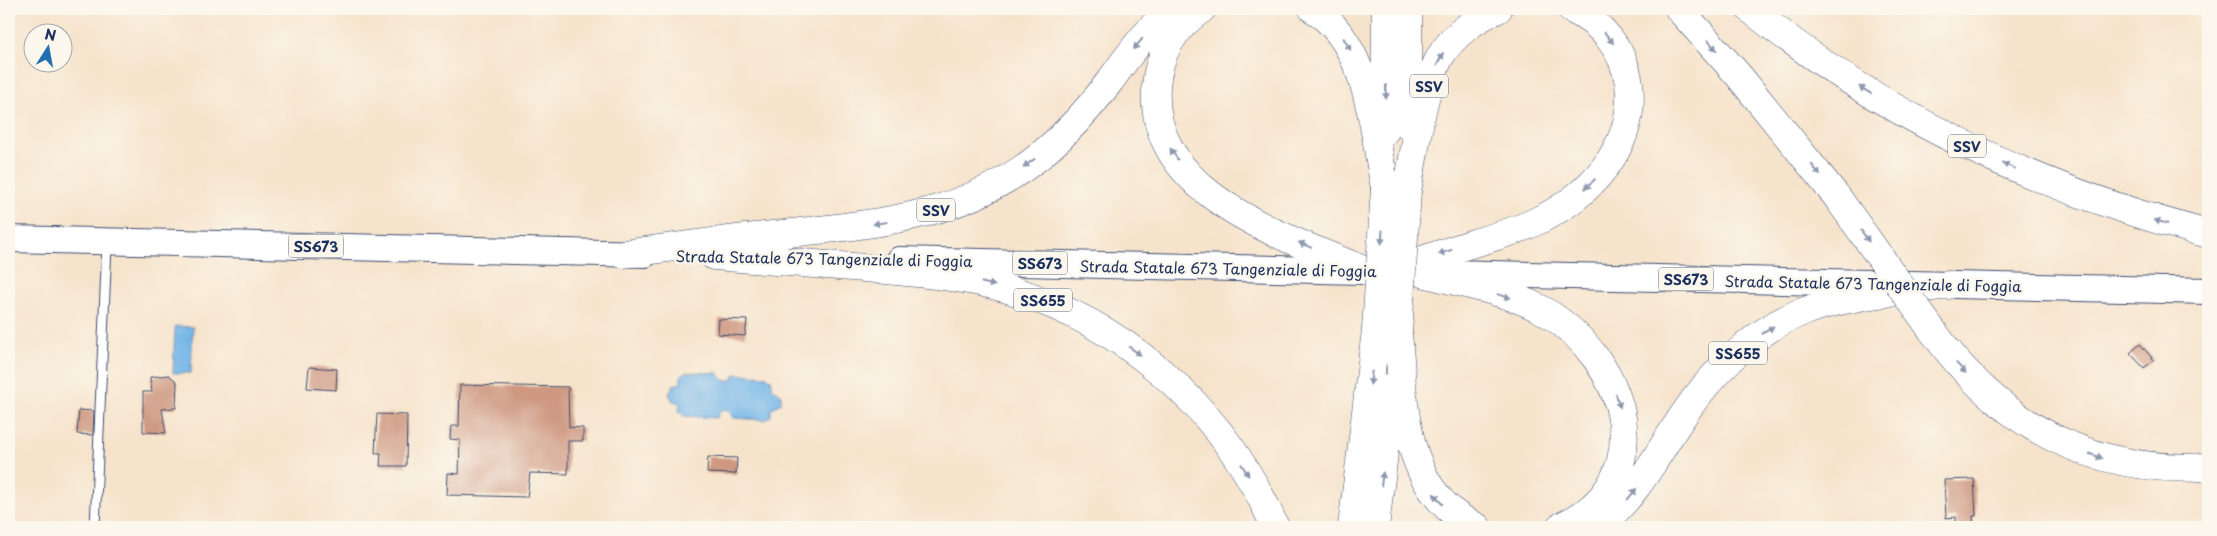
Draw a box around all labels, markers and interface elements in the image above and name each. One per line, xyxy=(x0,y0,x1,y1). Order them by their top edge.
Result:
north arrow xyxy=(22,22,72,72)
text: N xyxy=(43,23,58,46)
one-way arrow xyxy=(1603,31,1614,44)
one-way arrow xyxy=(1342,37,1351,50)
one-way arrow xyxy=(1133,38,1144,50)
one-way arrow xyxy=(1706,38,1718,50)
one-way arrow xyxy=(1436,51,1444,66)
road number: SSV xyxy=(1410,74,1448,98)
one-way arrow xyxy=(1382,85,1390,101)
one-way arrow xyxy=(1859,85,1872,95)
road number: SSV xyxy=(1948,134,1986,158)
one-way arrow xyxy=(1169,148,1179,161)
one-way arrow xyxy=(1023,158,1036,169)
one-way arrow xyxy=(2002,162,2016,170)
one-way arrow xyxy=(1810,163,1821,176)
one-way arrow xyxy=(1584,178,1596,190)
road number: SSV xyxy=(917,198,955,222)
one-way arrow xyxy=(2154,217,2169,225)
one-way arrow xyxy=(871,219,887,227)
one-way arrow xyxy=(1377,229,1385,245)
one-way arrow xyxy=(1860,230,1870,243)
road number: SS673 xyxy=(288,235,344,258)
one-way arrow xyxy=(1298,240,1312,248)
street label: Strada Statale 673 Tangenziale di Foggia xyxy=(675,244,973,272)
one-way arrow xyxy=(1437,248,1452,256)
road number: SS673 xyxy=(1012,252,1068,274)
street label: Strada Statale 673 Tangenziale di Foggia xyxy=(1079,254,1377,282)
road number: SS673 xyxy=(1658,268,1714,290)
street label: Strada Statale 673 Tangenziale di Foggia xyxy=(1724,269,2022,297)
one-way arrow xyxy=(981,280,996,288)
road number: SS655 xyxy=(1014,288,1072,312)
one-way arrow xyxy=(1496,292,1511,300)
one-way arrow xyxy=(1761,325,1775,335)
road number: SS655 xyxy=(1709,342,1767,364)
one-way arrow xyxy=(1128,346,1142,356)
one-way arrow xyxy=(1955,362,1967,374)
one-way arrow xyxy=(1367,370,1375,386)
one-way arrow xyxy=(1615,394,1623,409)
one-way arrow xyxy=(2089,452,2104,460)
one-way arrow xyxy=(1240,463,1249,476)
one-way arrow xyxy=(1378,471,1386,487)
one-way arrow xyxy=(1626,487,1637,500)
one-way arrow xyxy=(1433,493,1444,506)

